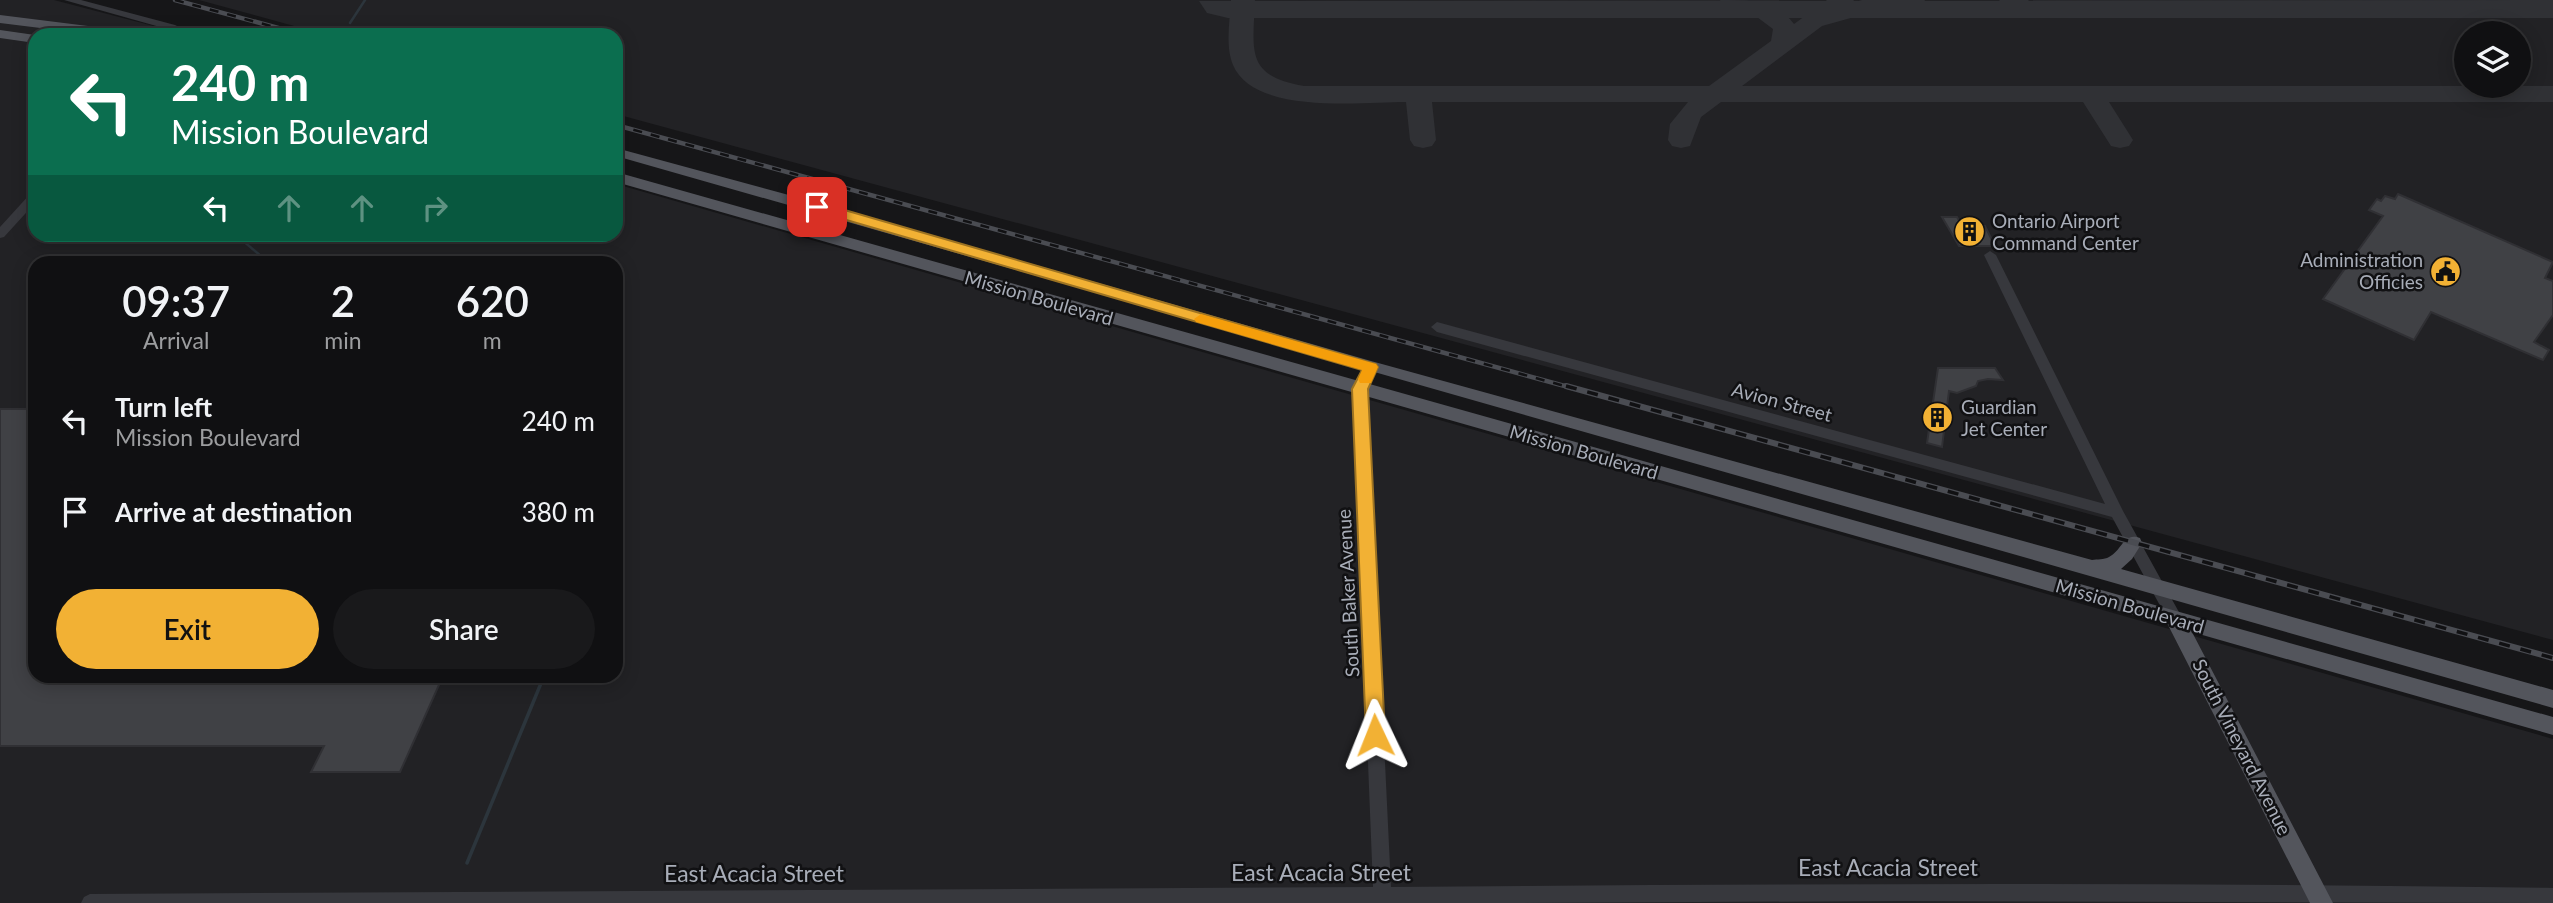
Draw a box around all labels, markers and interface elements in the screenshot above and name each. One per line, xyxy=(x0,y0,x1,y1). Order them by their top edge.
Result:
map controls xyxy=(2454,21,2531,98)
button: layers xyxy=(2454,21,2531,98)
text: 240 m xyxy=(171,53,309,111)
icon: left xyxy=(56,56,147,147)
text: Mission Boulevard xyxy=(171,112,429,151)
pin xyxy=(787,177,847,237)
icon: arrive xyxy=(798,188,836,226)
icon: left xyxy=(197,189,235,227)
icon: ahead xyxy=(270,189,308,227)
icon: ahead xyxy=(343,189,381,227)
icon: right xyxy=(416,189,454,227)
place label: Ontario Airport Command Center xyxy=(1992,209,2139,254)
building icon: Ontario Airport Command Center xyxy=(1952,215,1986,249)
place label: Administration Officies xyxy=(2300,248,2423,293)
public building icon: Administration Officies xyxy=(2429,254,2463,288)
street label: Mission Boulevard xyxy=(962,265,1116,330)
text: 09:37 xyxy=(122,276,230,326)
text: 2 xyxy=(331,276,355,326)
text: 620 xyxy=(456,276,529,326)
text: Arrival xyxy=(143,326,209,354)
text: min xyxy=(324,326,362,354)
text: m xyxy=(483,326,502,354)
street label: Avion Street xyxy=(1730,377,1835,426)
text: Turn left xyxy=(115,391,212,423)
place label: Guardian Jet Center xyxy=(1961,395,2047,440)
building icon: Guardian Jet Center xyxy=(1921,401,1955,435)
icon: left xyxy=(56,402,94,440)
text: 240 m xyxy=(522,405,595,437)
street label: Mission Boulevard xyxy=(1507,419,1661,484)
text: Mission Boulevard xyxy=(115,423,301,451)
icon: arrive xyxy=(56,493,94,531)
text: Arrive at destination xyxy=(115,496,352,528)
text: 380 m xyxy=(522,496,595,528)
street label: South Baker Avenue xyxy=(1332,508,1363,678)
street label: Mission Boulevard xyxy=(2053,573,2207,638)
button: Exit xyxy=(56,589,319,669)
button: Share xyxy=(333,589,595,669)
street label: South Vineyard Avenue xyxy=(2188,655,2297,839)
position arrow xyxy=(1338,698,1412,772)
street label: East Acacia Street xyxy=(1798,853,1979,881)
street label: East Acacia Street xyxy=(1231,858,1412,886)
street label: East Acacia Street xyxy=(664,859,845,887)

